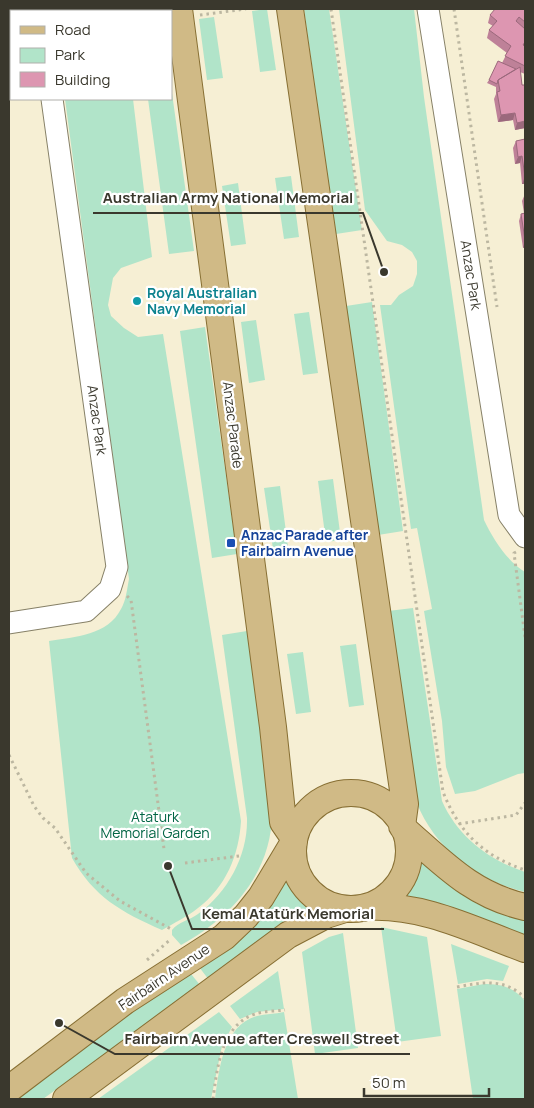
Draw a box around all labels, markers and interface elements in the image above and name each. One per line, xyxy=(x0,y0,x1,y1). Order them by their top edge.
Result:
legend xyxy=(10,10,172,100)
text: Road xyxy=(55,19,91,40)
text: Park xyxy=(55,44,85,65)
text: Building xyxy=(55,69,110,90)
callout: Australian Army National Memorial xyxy=(93,183,363,213)
text: Australian Army National Memorial xyxy=(103,187,353,208)
street label: Anzac Park xyxy=(457,239,487,312)
place label: Royal Australian Navy Memorial xyxy=(147,283,257,318)
marker: Royal Australian Navy Memorial xyxy=(131,295,143,307)
street label: Anzac Parade xyxy=(219,380,248,469)
street label: Anzac Park xyxy=(83,384,112,457)
place label: Anzac Parade after Fairbairn Avenue xyxy=(241,525,369,560)
marker: Anzac Parade after Fairbairn Avenue xyxy=(225,537,237,549)
park label: Ataturk Memorial Garden xyxy=(100,807,210,842)
callout: Kemal Atatürk Memorial xyxy=(192,899,384,929)
text: Kemal Atatürk Memorial xyxy=(202,903,374,924)
street label: Fairbairn Avenue xyxy=(114,939,213,1014)
callout: Fairbairn Avenue after Creswell Street xyxy=(115,1024,410,1054)
text: Fairbairn Avenue after Creswell Street xyxy=(125,1028,400,1049)
scale bar xyxy=(364,1066,489,1098)
text: 50 m xyxy=(372,1072,406,1093)

